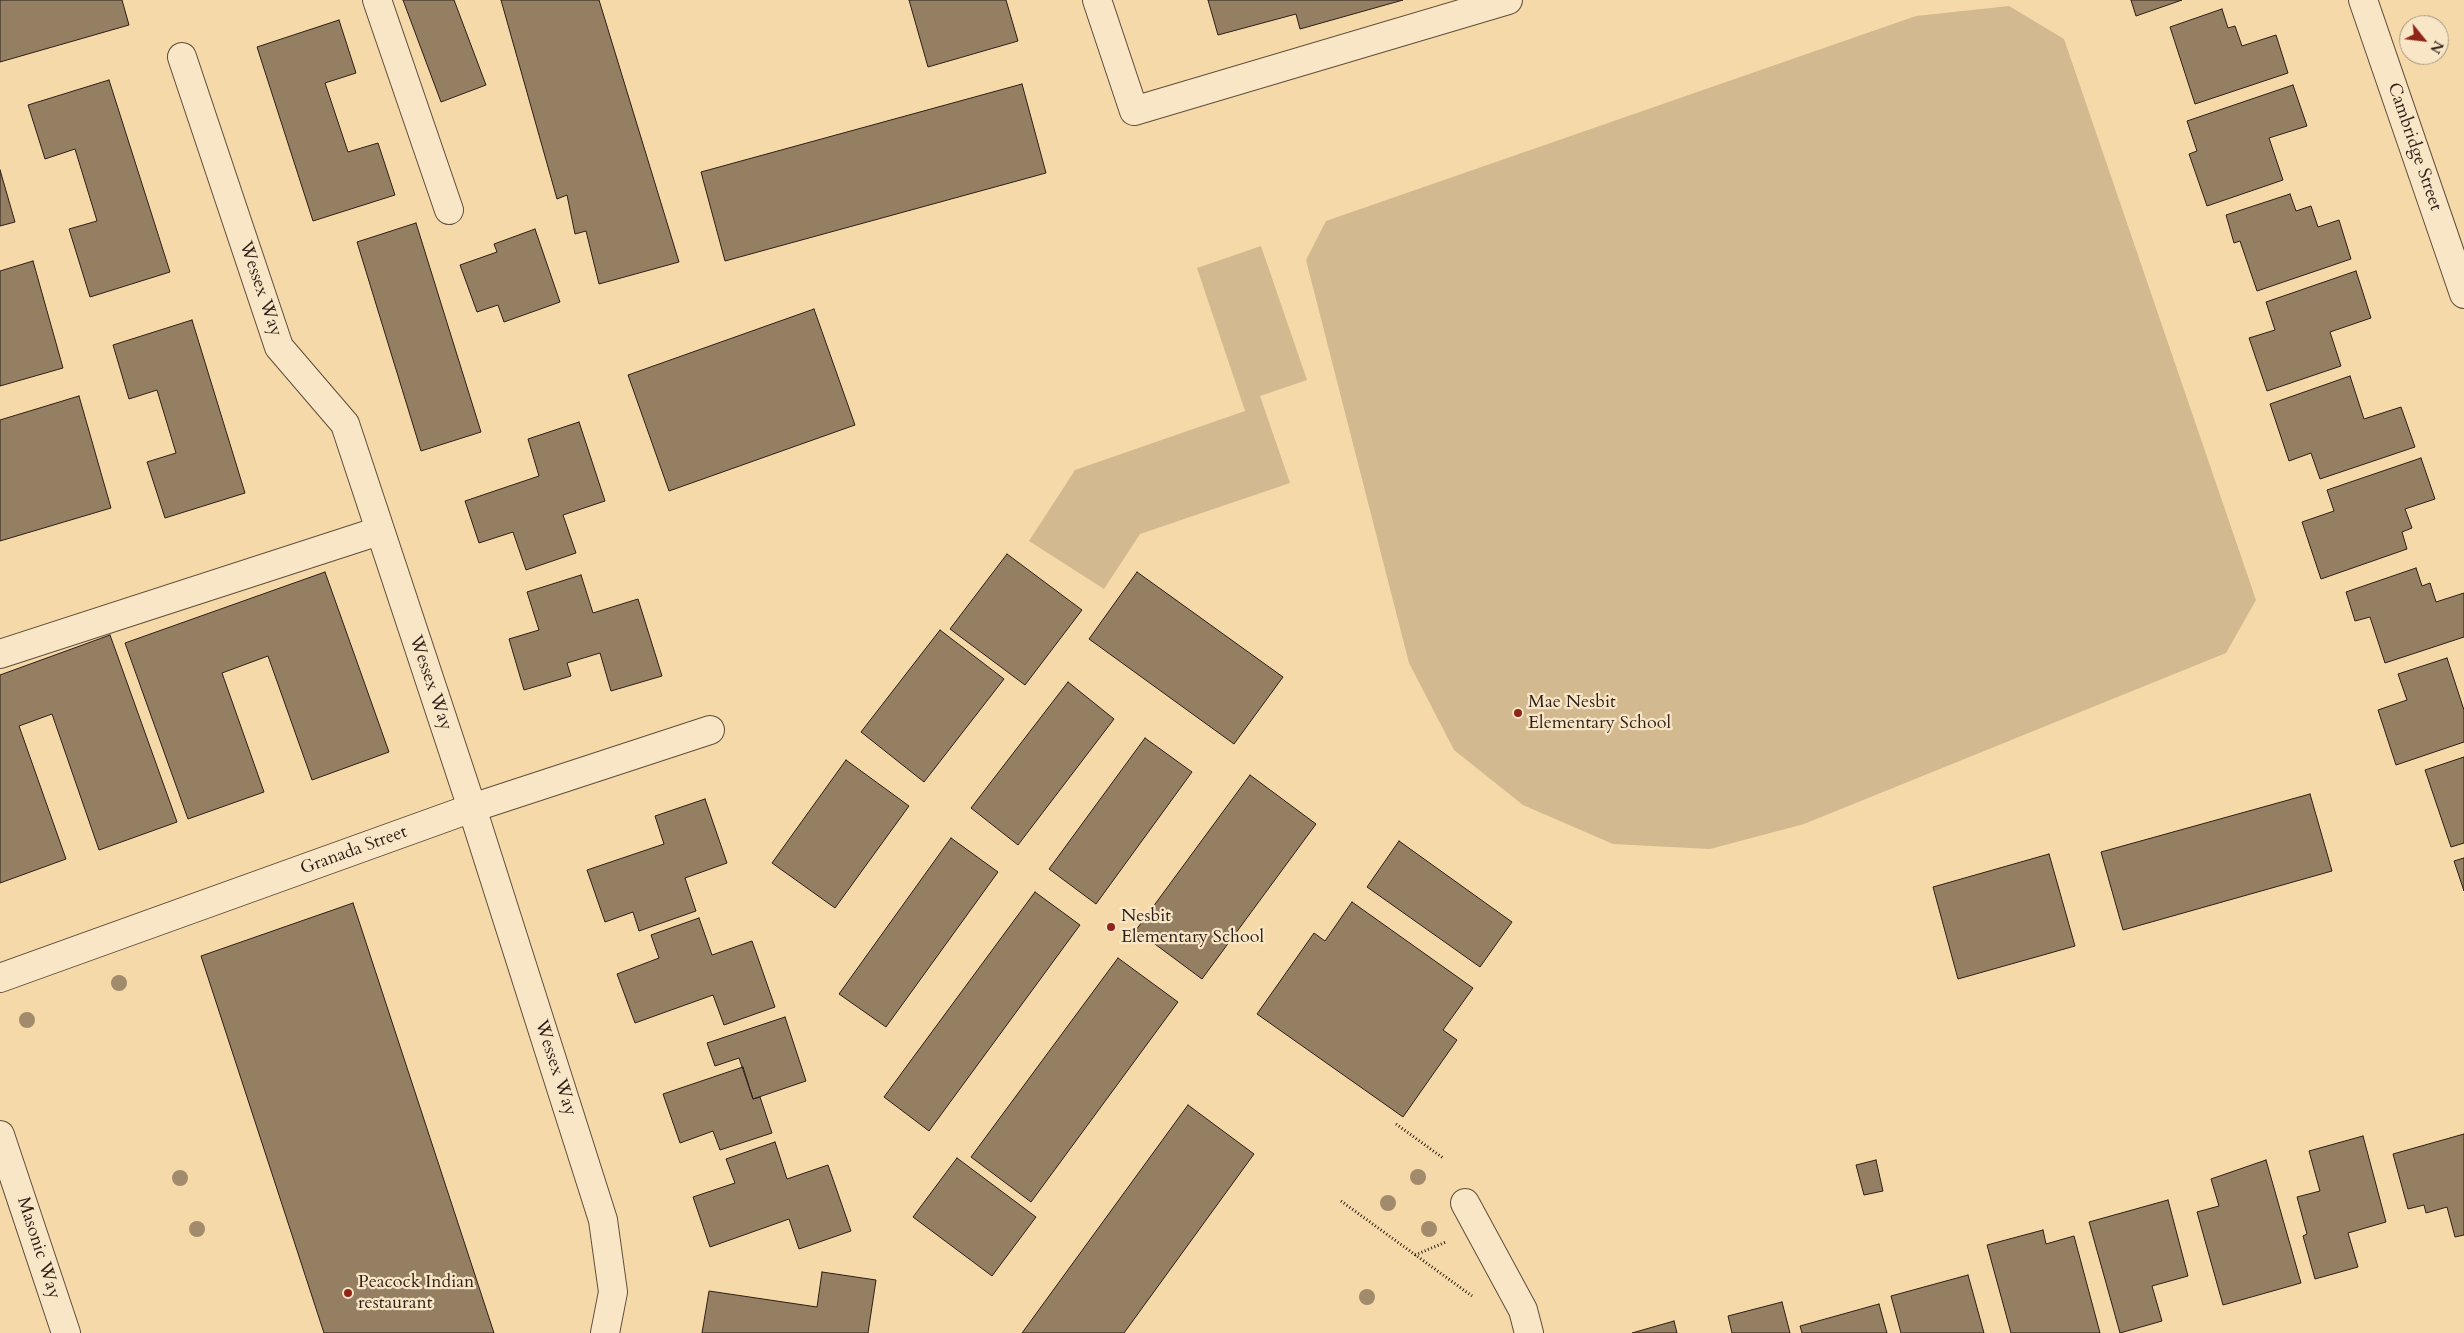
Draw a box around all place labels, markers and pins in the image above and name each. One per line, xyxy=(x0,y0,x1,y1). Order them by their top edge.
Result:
place label: Mae Nesbit Elementary School xyxy=(1528,692,1671,734)
marker: Mae Nesbit Elementary School xyxy=(1512,707,1524,719)
place label: Nesbit Elementary School xyxy=(1121,906,1264,949)
marker: Nesbit Elementary School xyxy=(1105,921,1117,933)
place label: Peacock Indian restaurant xyxy=(358,1272,474,1315)
marker: Peacock Indian restaurant xyxy=(342,1287,354,1299)

